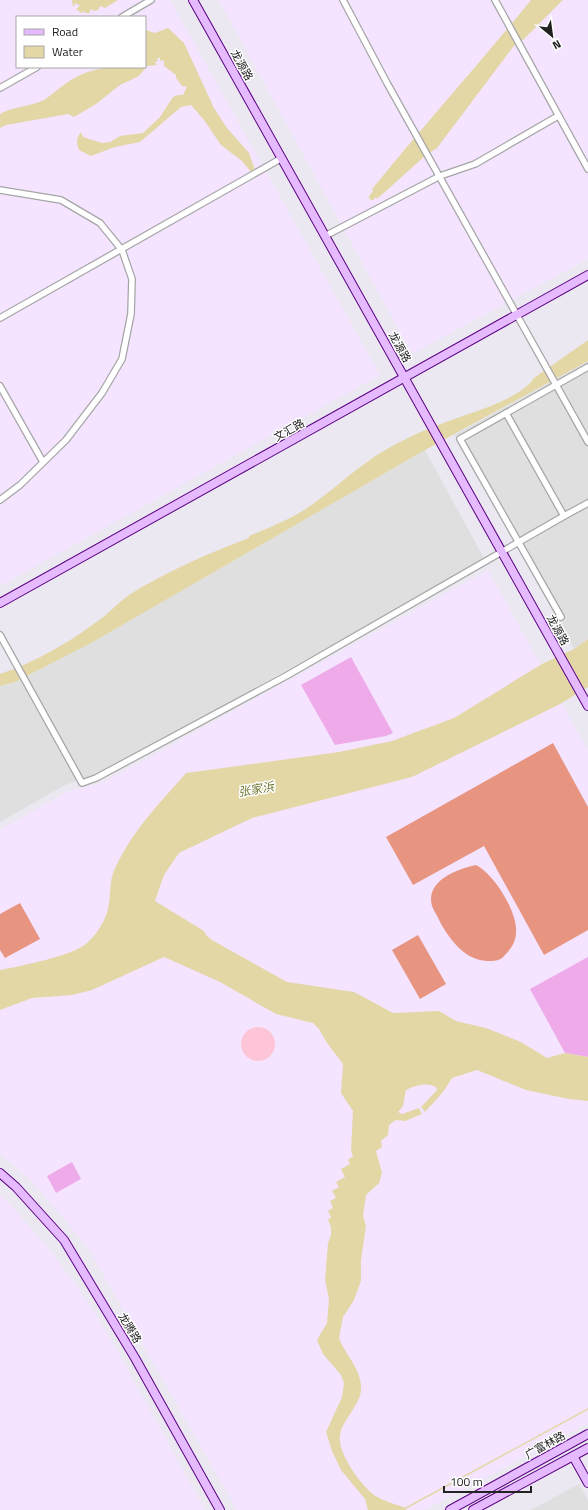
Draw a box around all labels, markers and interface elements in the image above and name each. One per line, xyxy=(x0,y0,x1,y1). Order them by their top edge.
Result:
legend xyxy=(16,16,146,68)
north arrow xyxy=(532,16,572,56)
text: Road xyxy=(52,22,78,41)
text: N xyxy=(550,36,564,54)
text: Water xyxy=(52,42,83,61)
street label: 龙源路 xyxy=(227,47,257,83)
street label: 龙源路 xyxy=(385,329,415,365)
street label: 文汇路 xyxy=(271,415,307,445)
street label: 龙源路 xyxy=(543,612,573,648)
water label: 张家浜 xyxy=(237,776,276,801)
street label: 龙腾路 xyxy=(115,1310,145,1346)
street label: 广富林路 xyxy=(522,1427,568,1463)
scale bar xyxy=(444,1468,531,1494)
text: 100 m xyxy=(450,1472,483,1491)

